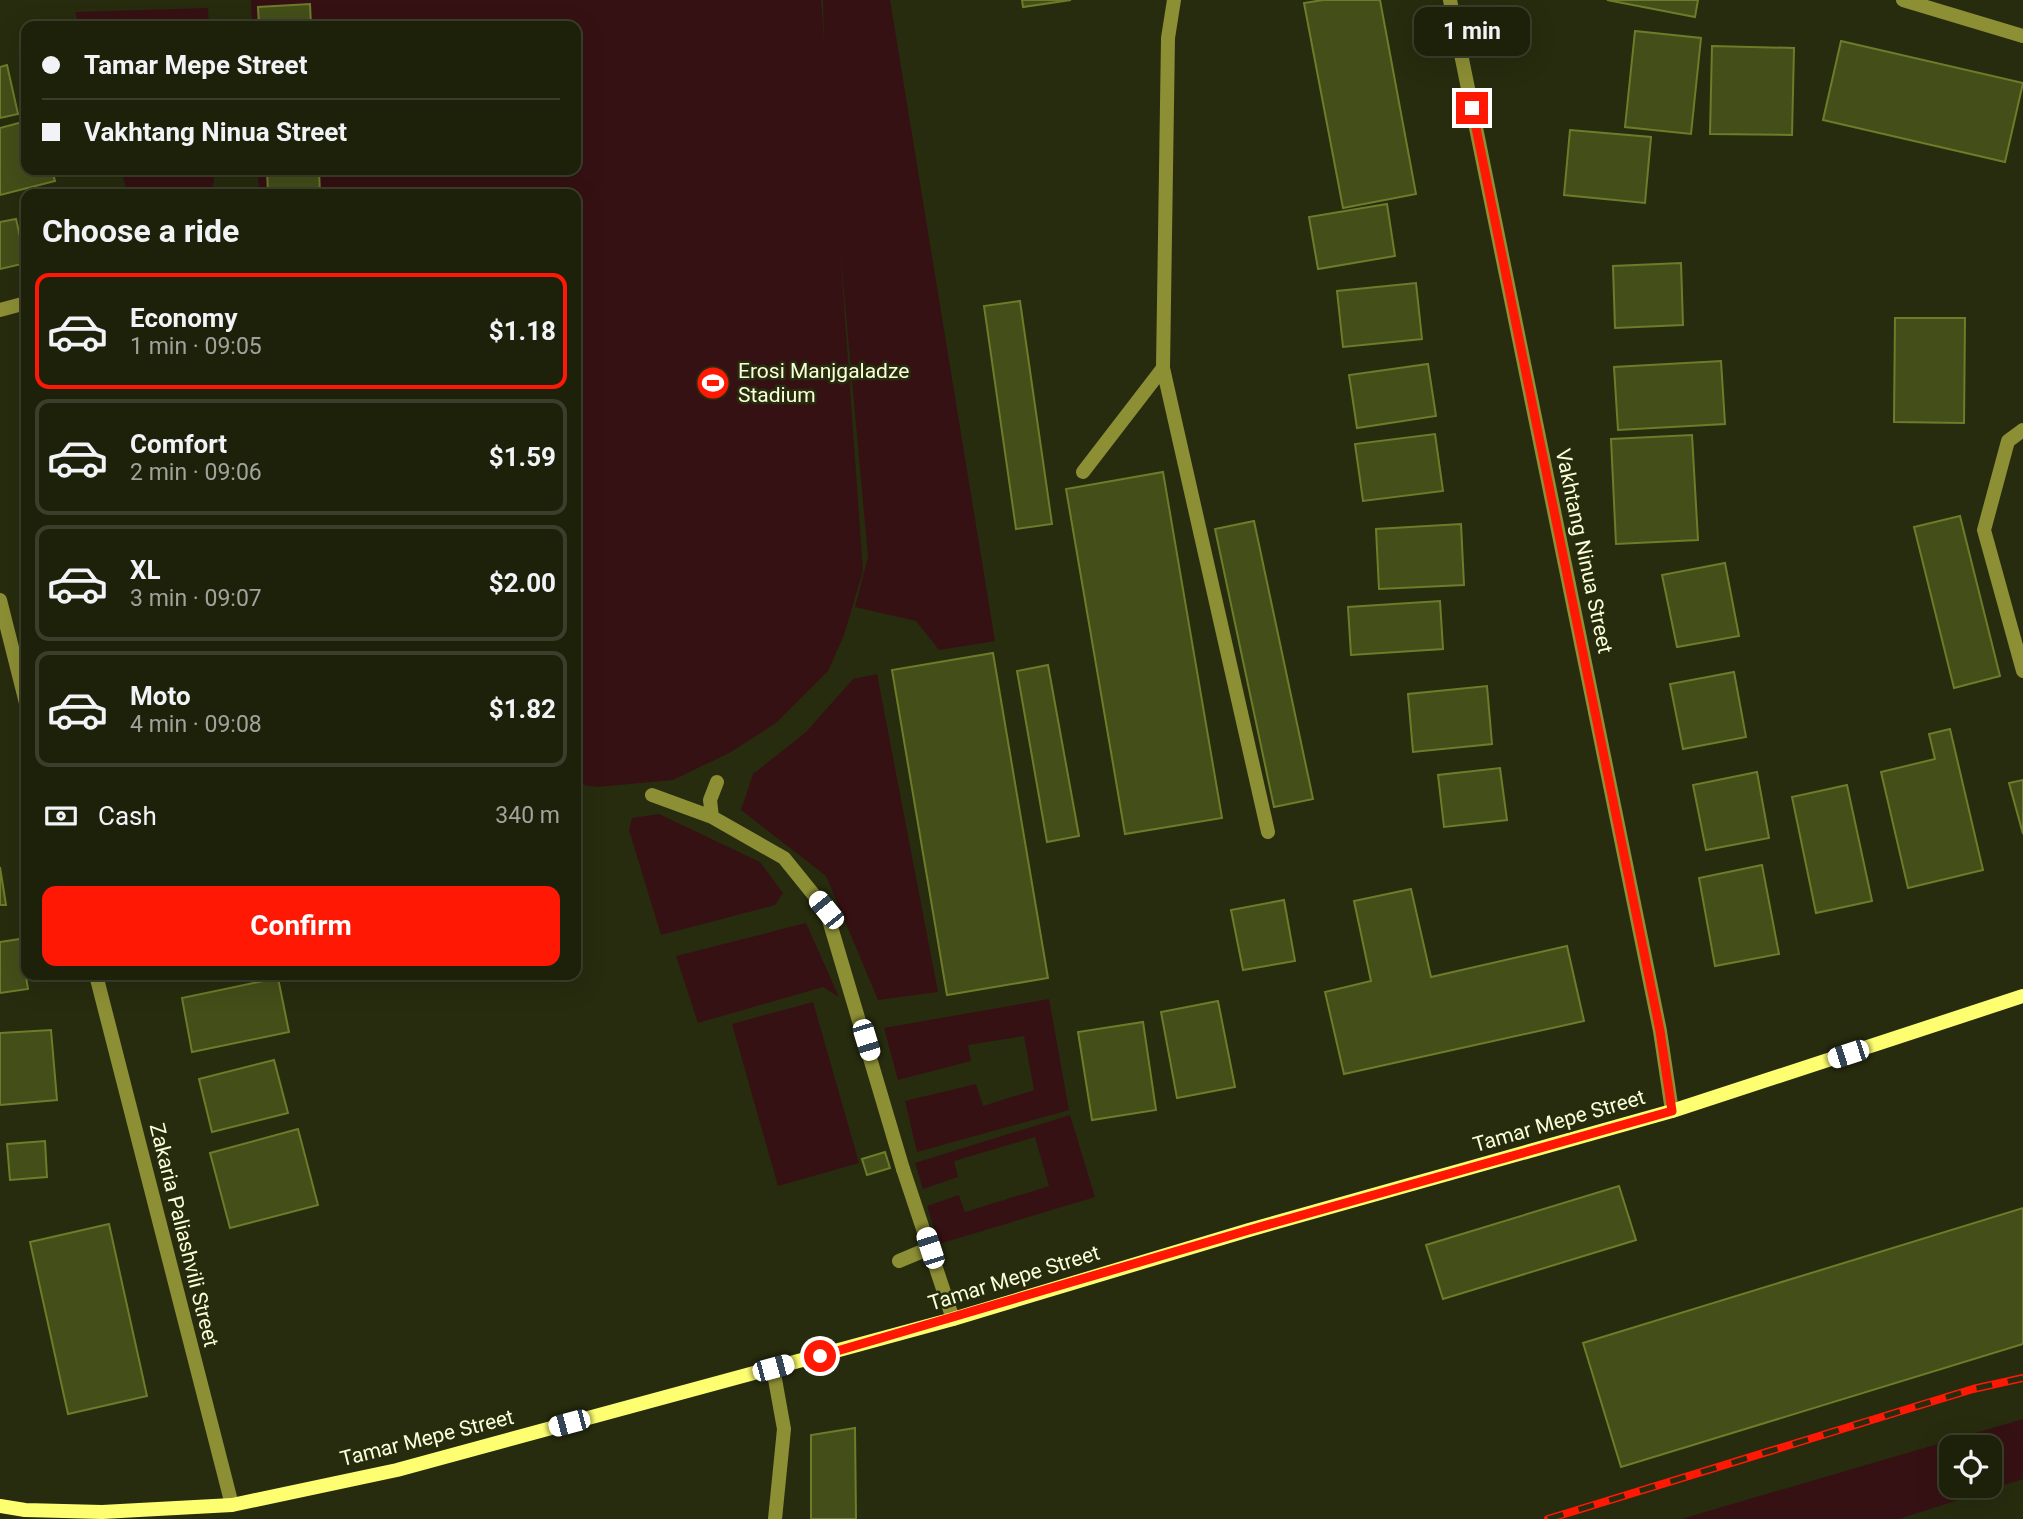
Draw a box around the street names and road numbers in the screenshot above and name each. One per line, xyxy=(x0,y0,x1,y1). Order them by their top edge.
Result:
street label: Vakhtang Ninua Street xyxy=(1551,446,1617,656)
street label: Tamar Mepe Street xyxy=(1470,1085,1648,1157)
street label: Zakaria Paliashvili Street xyxy=(145,1121,223,1349)
street label: Tamar Mepe Street xyxy=(925,1240,1103,1315)
street label: Tamar Mepe Street xyxy=(338,1405,516,1471)

